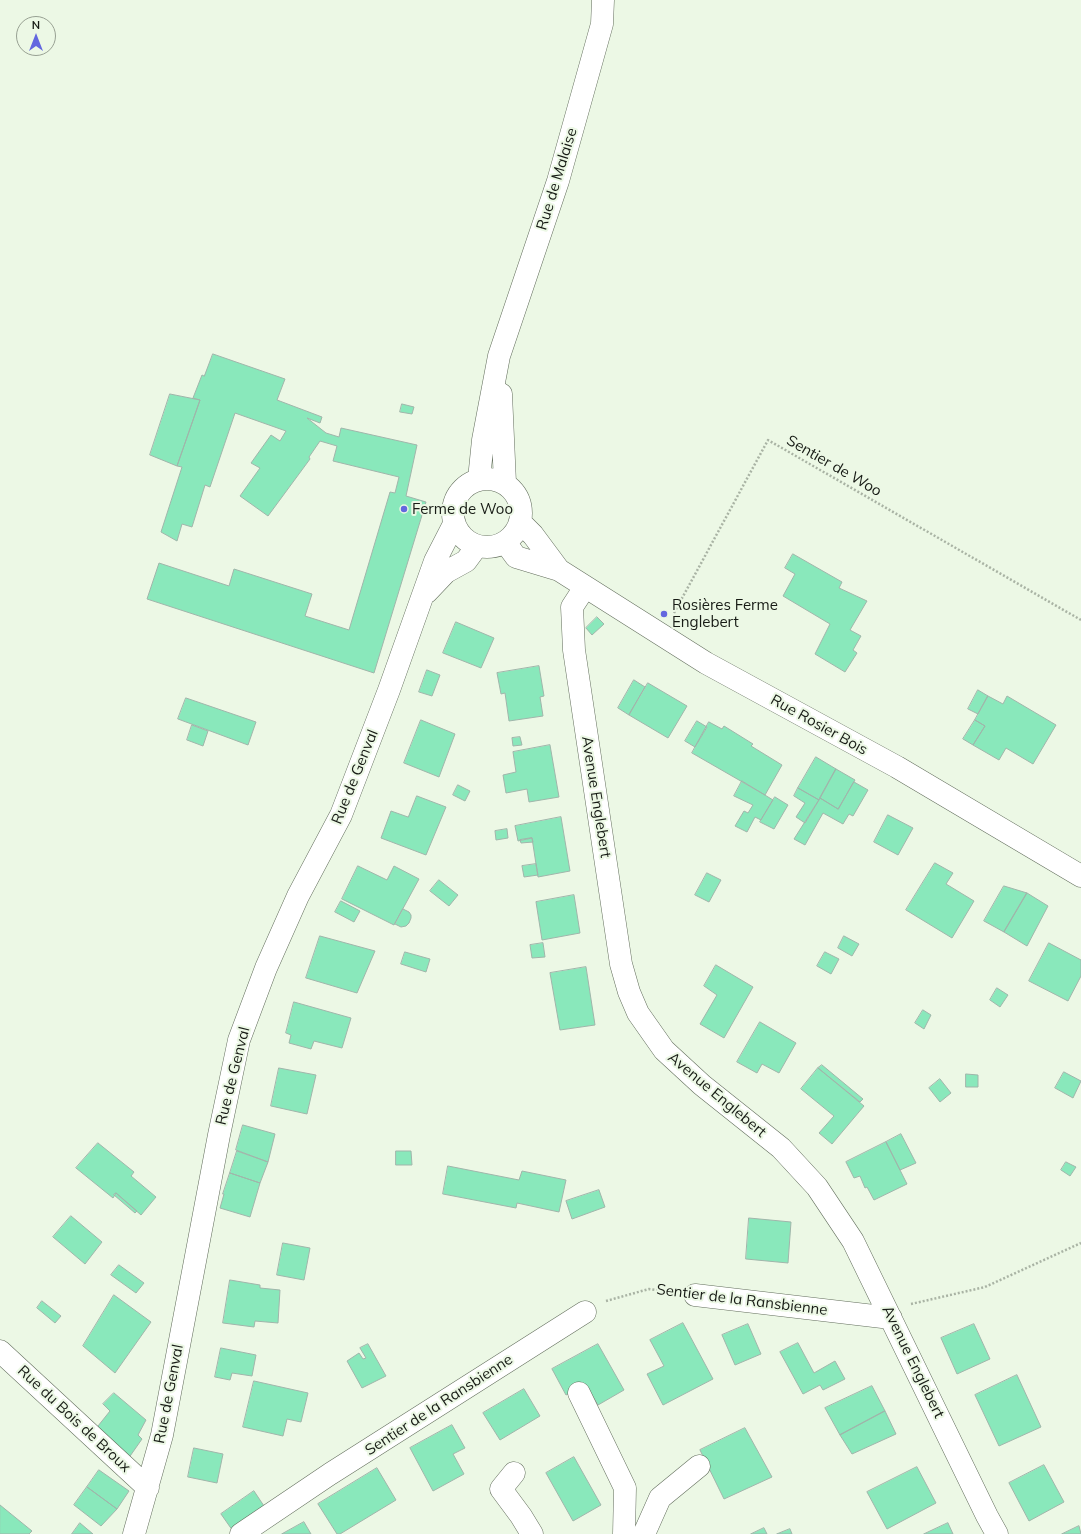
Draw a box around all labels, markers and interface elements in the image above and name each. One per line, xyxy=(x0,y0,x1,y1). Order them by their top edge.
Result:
north arrow xyxy=(16,16,56,56)
text: N xyxy=(32,18,40,32)
street label: Rue de Malaise xyxy=(533,126,581,232)
street label: Sentier de Woo xyxy=(783,432,885,500)
place label: Ferme de Woo xyxy=(412,500,513,518)
marker: Ferme de Woo xyxy=(399,504,409,514)
place label: Rosières Ferme Englebert xyxy=(672,596,778,631)
marker: Rosières Ferme Englebert xyxy=(659,609,669,619)
street label: Rue Rosier Bois xyxy=(767,691,871,759)
street label: Rue de Genval xyxy=(328,727,382,827)
street label: Avenue Englebert xyxy=(578,735,614,859)
street label: Rue de Genval xyxy=(212,1025,254,1127)
street label: Avenue Englebert xyxy=(664,1049,770,1141)
street label: Sentier de la Ransbienne xyxy=(655,1281,829,1319)
street label: Avenue Englebert xyxy=(878,1303,948,1421)
street label: Rue de Genval xyxy=(151,1343,187,1445)
street label: Sentier de la Ransbienne xyxy=(362,1351,516,1459)
street label: Rue du Bois de Broux xyxy=(14,1362,134,1476)

